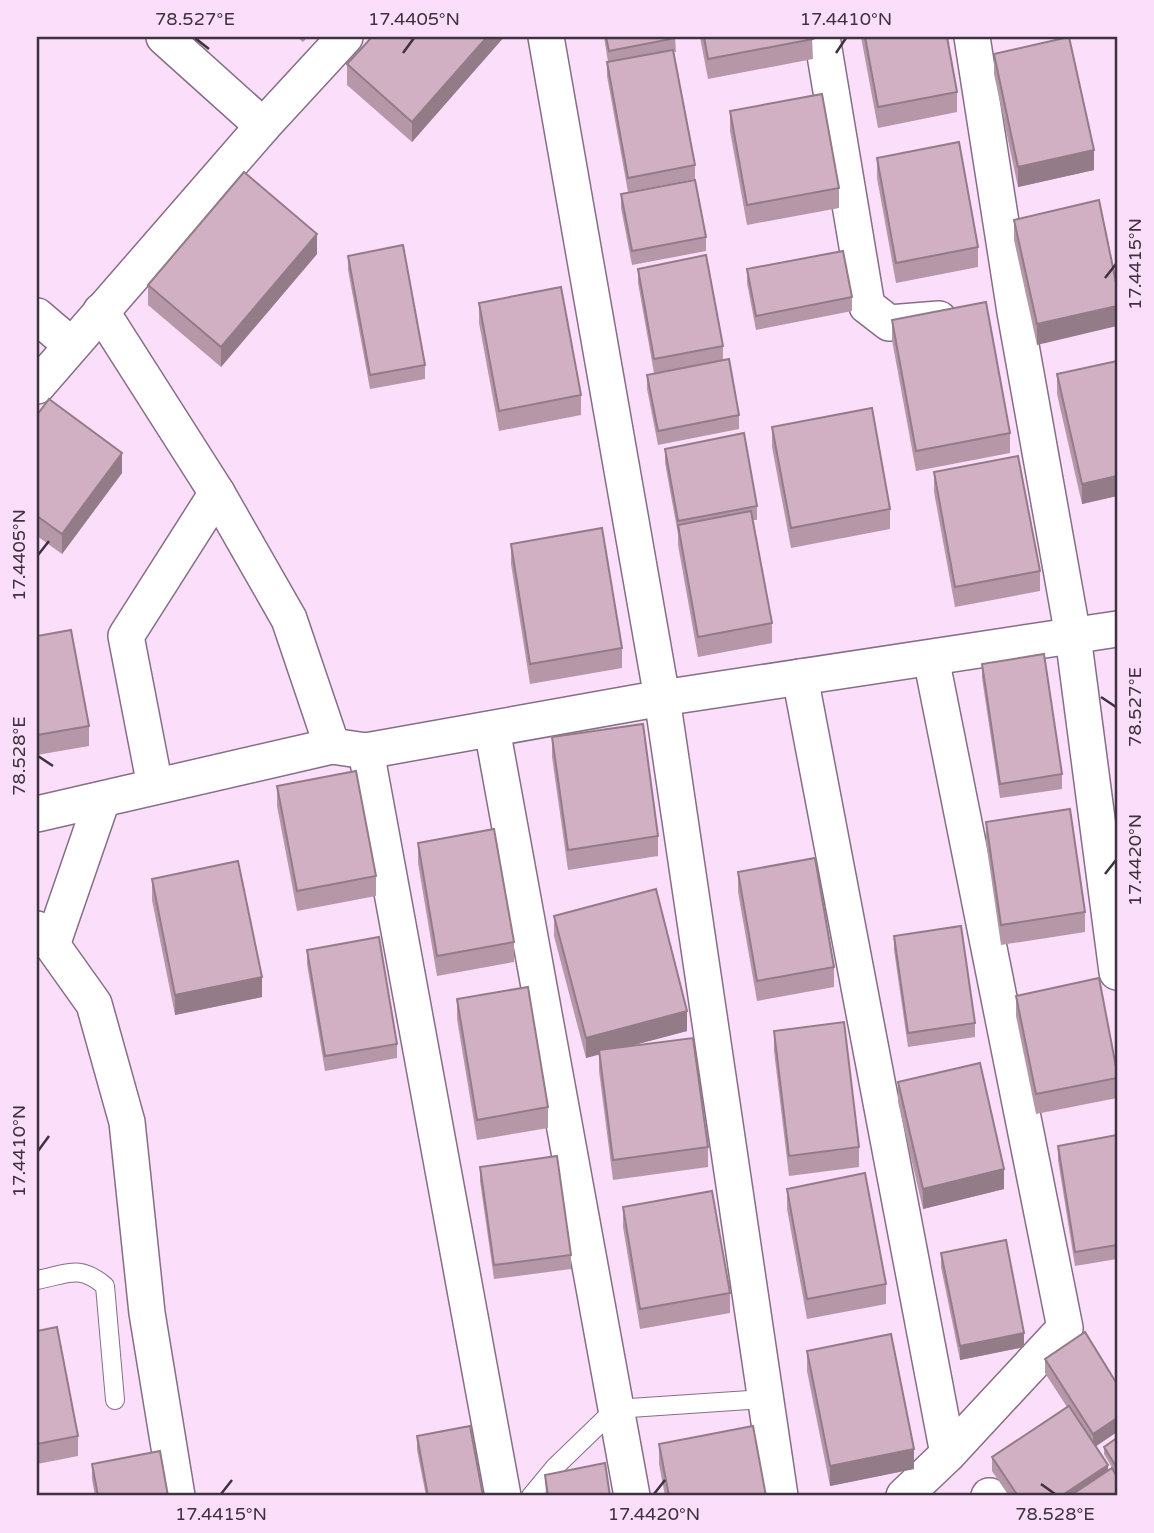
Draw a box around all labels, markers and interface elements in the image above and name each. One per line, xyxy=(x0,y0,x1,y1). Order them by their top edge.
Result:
text: 78.527°E xyxy=(155,8,235,30)
text: 17.4405°N xyxy=(368,8,460,30)
text: 17.4410°N xyxy=(800,8,892,30)
text: 17.4415°N xyxy=(1124,218,1146,310)
text: 17.4405°N xyxy=(8,509,30,601)
text: 78.527°E xyxy=(1124,667,1146,747)
text: 78.528°E xyxy=(8,716,30,796)
text: 17.4420°N xyxy=(1124,814,1146,906)
text: 17.4410°N xyxy=(8,1105,30,1197)
text: 17.4415°N xyxy=(175,1503,267,1525)
text: 17.4420°N xyxy=(608,1503,700,1525)
text: 78.528°E xyxy=(1015,1503,1095,1525)

